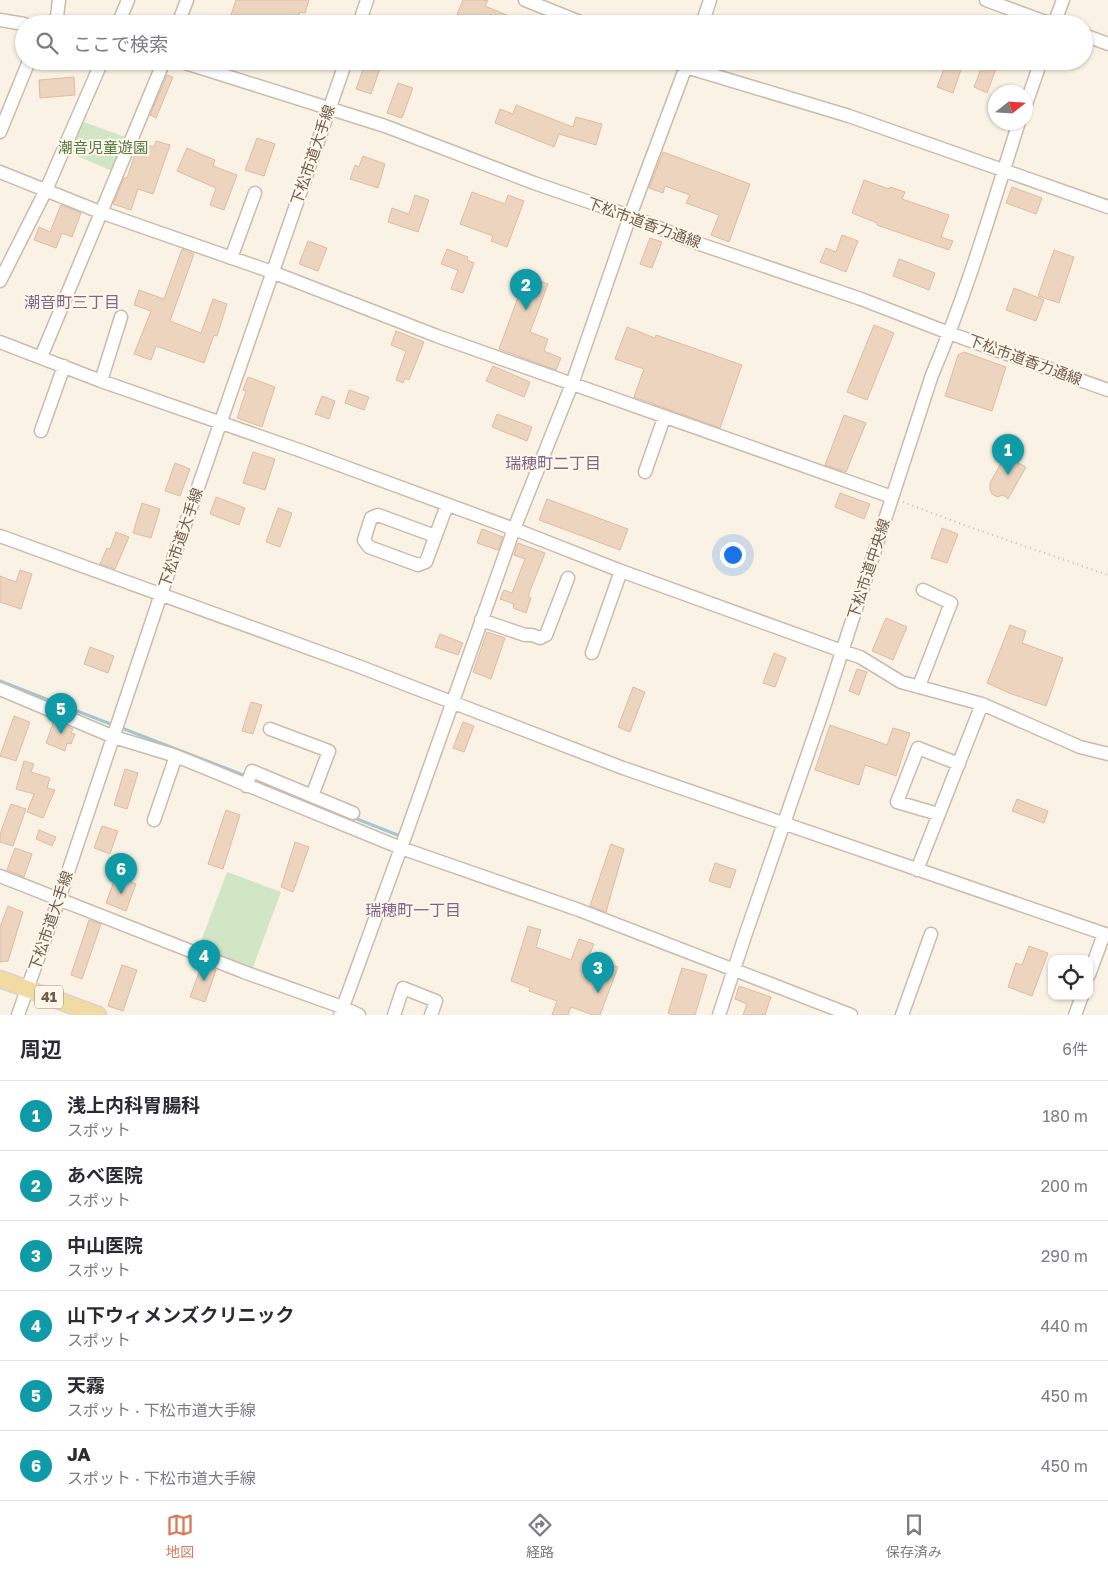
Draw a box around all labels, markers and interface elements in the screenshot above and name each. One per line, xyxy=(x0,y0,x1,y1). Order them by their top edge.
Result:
search box xyxy=(15,15,1093,70)
icon: search xyxy=(33,29,61,57)
text: ここで検索 xyxy=(73,32,168,55)
north arrow xyxy=(988,85,1033,130)
street label: 下松市道大手線 xyxy=(286,102,338,207)
park label: 潮音児童遊園 xyxy=(58,138,148,156)
street label: 下松市道香力通線 xyxy=(585,193,704,251)
pin: 2 xyxy=(510,269,542,310)
district label: 潮音町三丁目 xyxy=(24,292,120,312)
street label: 下松市道香力通線 xyxy=(966,330,1085,388)
pin: 1 xyxy=(992,434,1024,475)
district label: 瑞穂町二丁目 xyxy=(505,453,601,473)
street label: 下松市道大手線 xyxy=(154,485,206,590)
street label: 下松市道中央線 xyxy=(843,516,893,621)
your location xyxy=(720,542,746,568)
pin: 5 xyxy=(45,693,77,734)
pin: 6 xyxy=(105,853,137,894)
street label: 下松市道大手線 xyxy=(24,868,76,973)
district label: 瑞穂町一丁目 xyxy=(365,900,461,920)
pin: 4 xyxy=(188,940,220,981)
pin: 3 xyxy=(582,952,614,993)
map controls xyxy=(1048,955,1093,1000)
button: locate xyxy=(1048,955,1093,1000)
road number: 41 xyxy=(35,986,63,1009)
text: 周辺 xyxy=(20,1036,62,1062)
text: 6件 xyxy=(1062,1039,1088,1059)
text: 浅上内科胃腸科 xyxy=(67,1093,200,1116)
text: 1 xyxy=(32,1106,40,1126)
text: 180 m xyxy=(1042,1106,1088,1126)
text: スポット xyxy=(67,1120,131,1140)
text: あべ医院 xyxy=(67,1163,143,1186)
text: 2 xyxy=(31,1176,41,1196)
text: 200 m xyxy=(1041,1176,1088,1196)
text: スポット xyxy=(67,1190,131,1210)
text: 中山医院 xyxy=(67,1233,143,1256)
text: 3 xyxy=(31,1246,41,1266)
text: 290 m xyxy=(1041,1246,1088,1266)
text: スポット xyxy=(67,1260,131,1280)
text: 山下ウィメンズクリニック xyxy=(67,1303,295,1326)
text: 4 xyxy=(31,1316,41,1336)
text: 440 m xyxy=(1040,1316,1088,1336)
text: スポット xyxy=(67,1330,131,1350)
text: 天霧 xyxy=(67,1373,105,1396)
text: 5 xyxy=(31,1386,41,1406)
text: 450 m xyxy=(1041,1386,1088,1406)
text: スポット · 下松市道大手線 xyxy=(67,1400,256,1420)
text: JA xyxy=(67,1442,91,1465)
text: 6 xyxy=(31,1456,41,1476)
text: 450 m xyxy=(1041,1456,1088,1476)
text: スポット · 下松市道大手線 xyxy=(67,1468,256,1488)
tab: 地図 xyxy=(166,1511,194,1561)
tab: 経路 xyxy=(526,1511,554,1561)
tab: 保存済み xyxy=(886,1511,942,1561)

